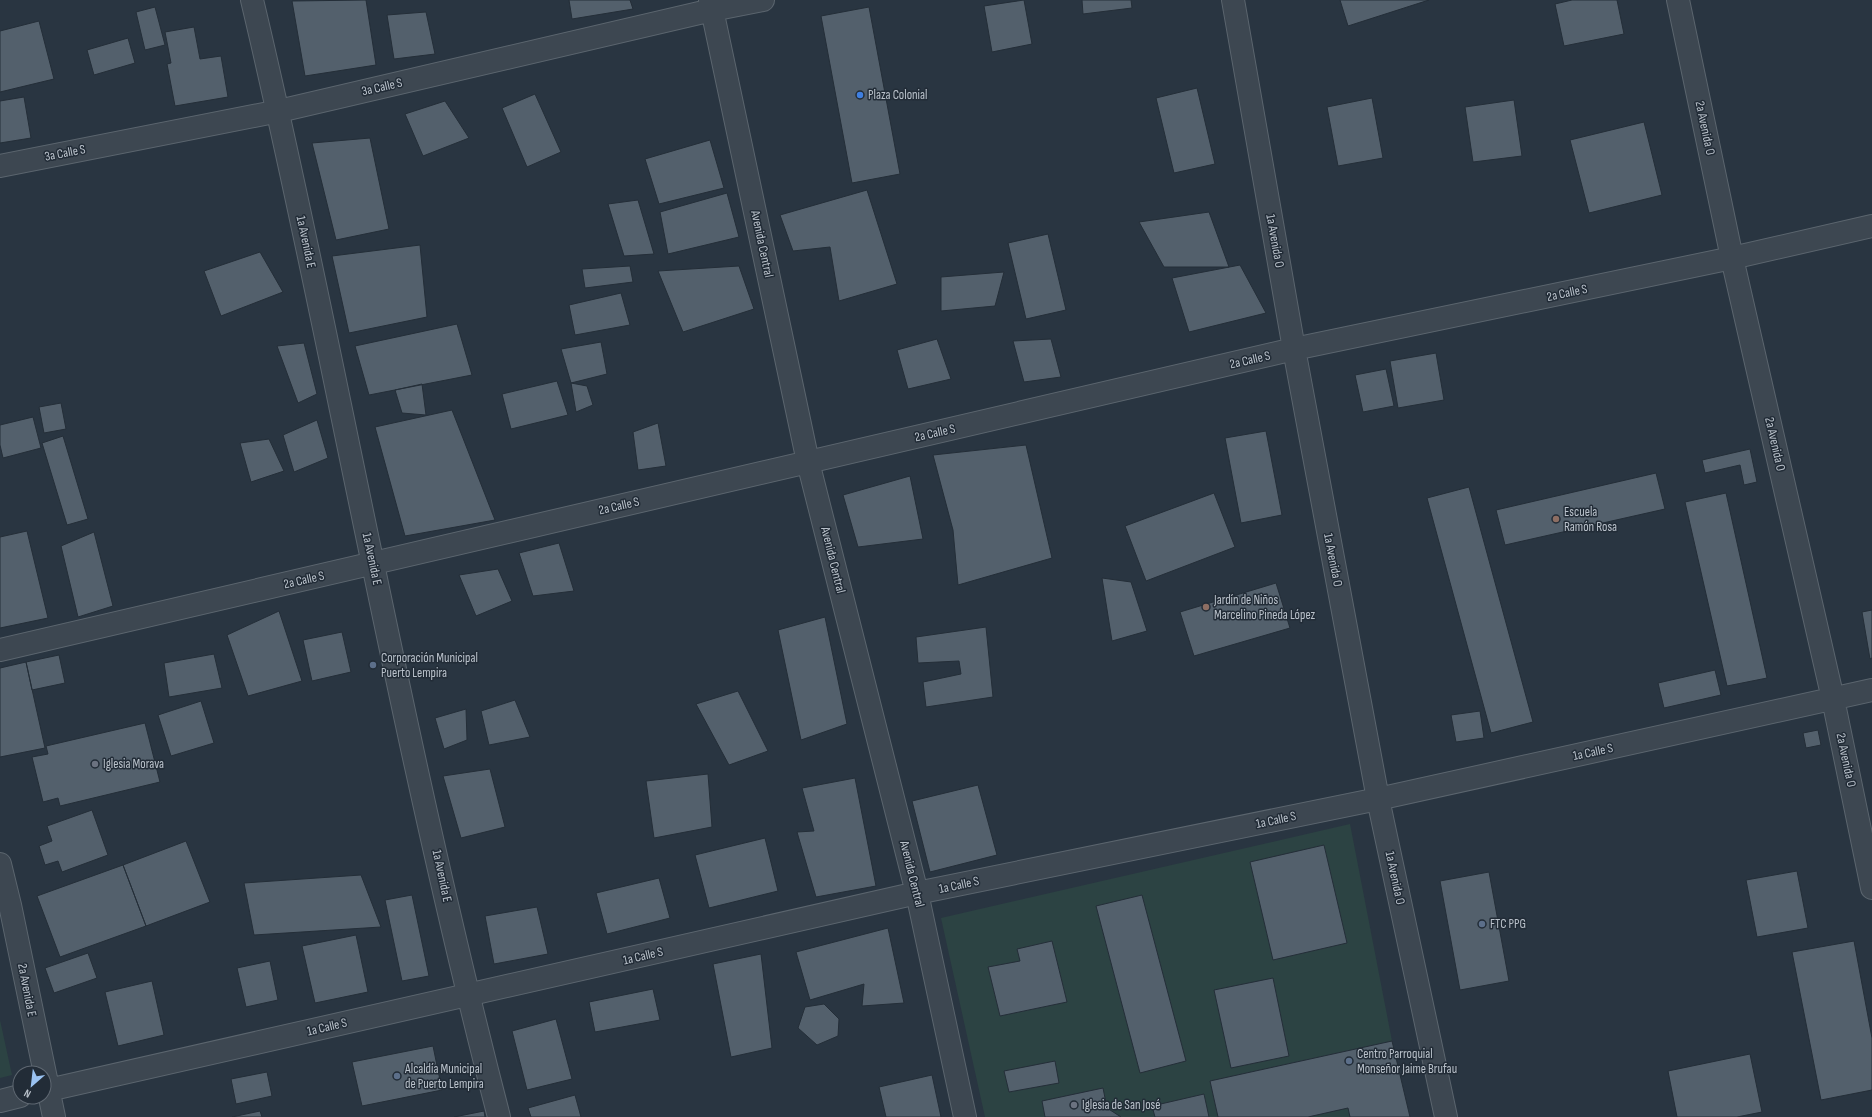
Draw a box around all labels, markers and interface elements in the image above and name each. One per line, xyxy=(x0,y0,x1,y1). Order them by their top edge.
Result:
street label: 3a Calle S xyxy=(360,74,404,99)
place label: Plaza Colonial xyxy=(868,87,927,103)
marker: Plaza Colonial xyxy=(855,90,865,100)
street label: 2a Avenida O xyxy=(1691,99,1719,157)
street label: 3a Calle S xyxy=(43,141,87,165)
street label: Avenida Central xyxy=(747,208,777,279)
street label: 1a Avenida O xyxy=(1262,213,1288,269)
street label: 1a Avenida E xyxy=(293,214,319,270)
street label: 2a Calle S xyxy=(1545,281,1589,305)
street label: 2a Calle S xyxy=(1228,347,1272,372)
street label: 2a Avenida O xyxy=(1761,415,1789,473)
street label: 2a Calle S xyxy=(913,420,957,445)
street label: 2a Calle S xyxy=(597,493,641,518)
place label: Escuela Ramón Rosa xyxy=(1564,504,1617,535)
marker: Escuela Ramón Rosa xyxy=(1551,514,1561,524)
street label: Avenida Central xyxy=(817,524,849,595)
street label: 1a Avenida E xyxy=(359,531,385,587)
street label: 1a Avenida O xyxy=(1320,532,1346,588)
street label: 2a Calle S xyxy=(282,567,326,592)
place label: Jardín de Niños Marcelino Pineda López xyxy=(1213,592,1316,623)
marker: Jardín de Niños Marcelino Pineda López xyxy=(1201,602,1211,612)
place label: Corporación Municipal Puerto Lempira xyxy=(381,650,478,681)
marker: Corporación Municipal Puerto Lempira xyxy=(368,660,378,670)
street label: 2a Avenida O xyxy=(1832,731,1860,789)
street label: 1a Calle S xyxy=(1572,740,1615,764)
place label: Iglesia Morava xyxy=(103,756,164,772)
marker: Iglesia Morava xyxy=(90,759,100,769)
street label: 1a Calle S xyxy=(1255,808,1298,832)
street label: Avenida Central xyxy=(896,838,928,909)
street label: 1a Avenida E xyxy=(429,848,455,904)
street label: 1a Avenida O xyxy=(1382,850,1408,906)
street label: 1a Calle S xyxy=(938,873,981,897)
place label: FTC PPG xyxy=(1490,916,1526,932)
marker: FTC PPG xyxy=(1477,919,1487,929)
street label: 1a Calle S xyxy=(621,944,665,968)
street label: 2a Avenida E xyxy=(14,962,40,1018)
street label: 1a Calle S xyxy=(305,1015,349,1039)
place label: Centro Parroquial Monseñor Jaime Brufau xyxy=(1357,1046,1457,1077)
marker: Centro Parroquial Monseñor Jaime Brufau xyxy=(1344,1056,1354,1066)
place label: Alcaldía Municipal de Puerto Lempira xyxy=(404,1061,484,1092)
north arrow xyxy=(12,1065,52,1105)
marker: Alcaldía Municipal de Puerto Lempira xyxy=(392,1071,402,1081)
text: N xyxy=(22,1086,33,1101)
place label: Iglesia de San José xyxy=(1082,1097,1160,1113)
marker: Iglesia de San José xyxy=(1069,1100,1079,1110)

